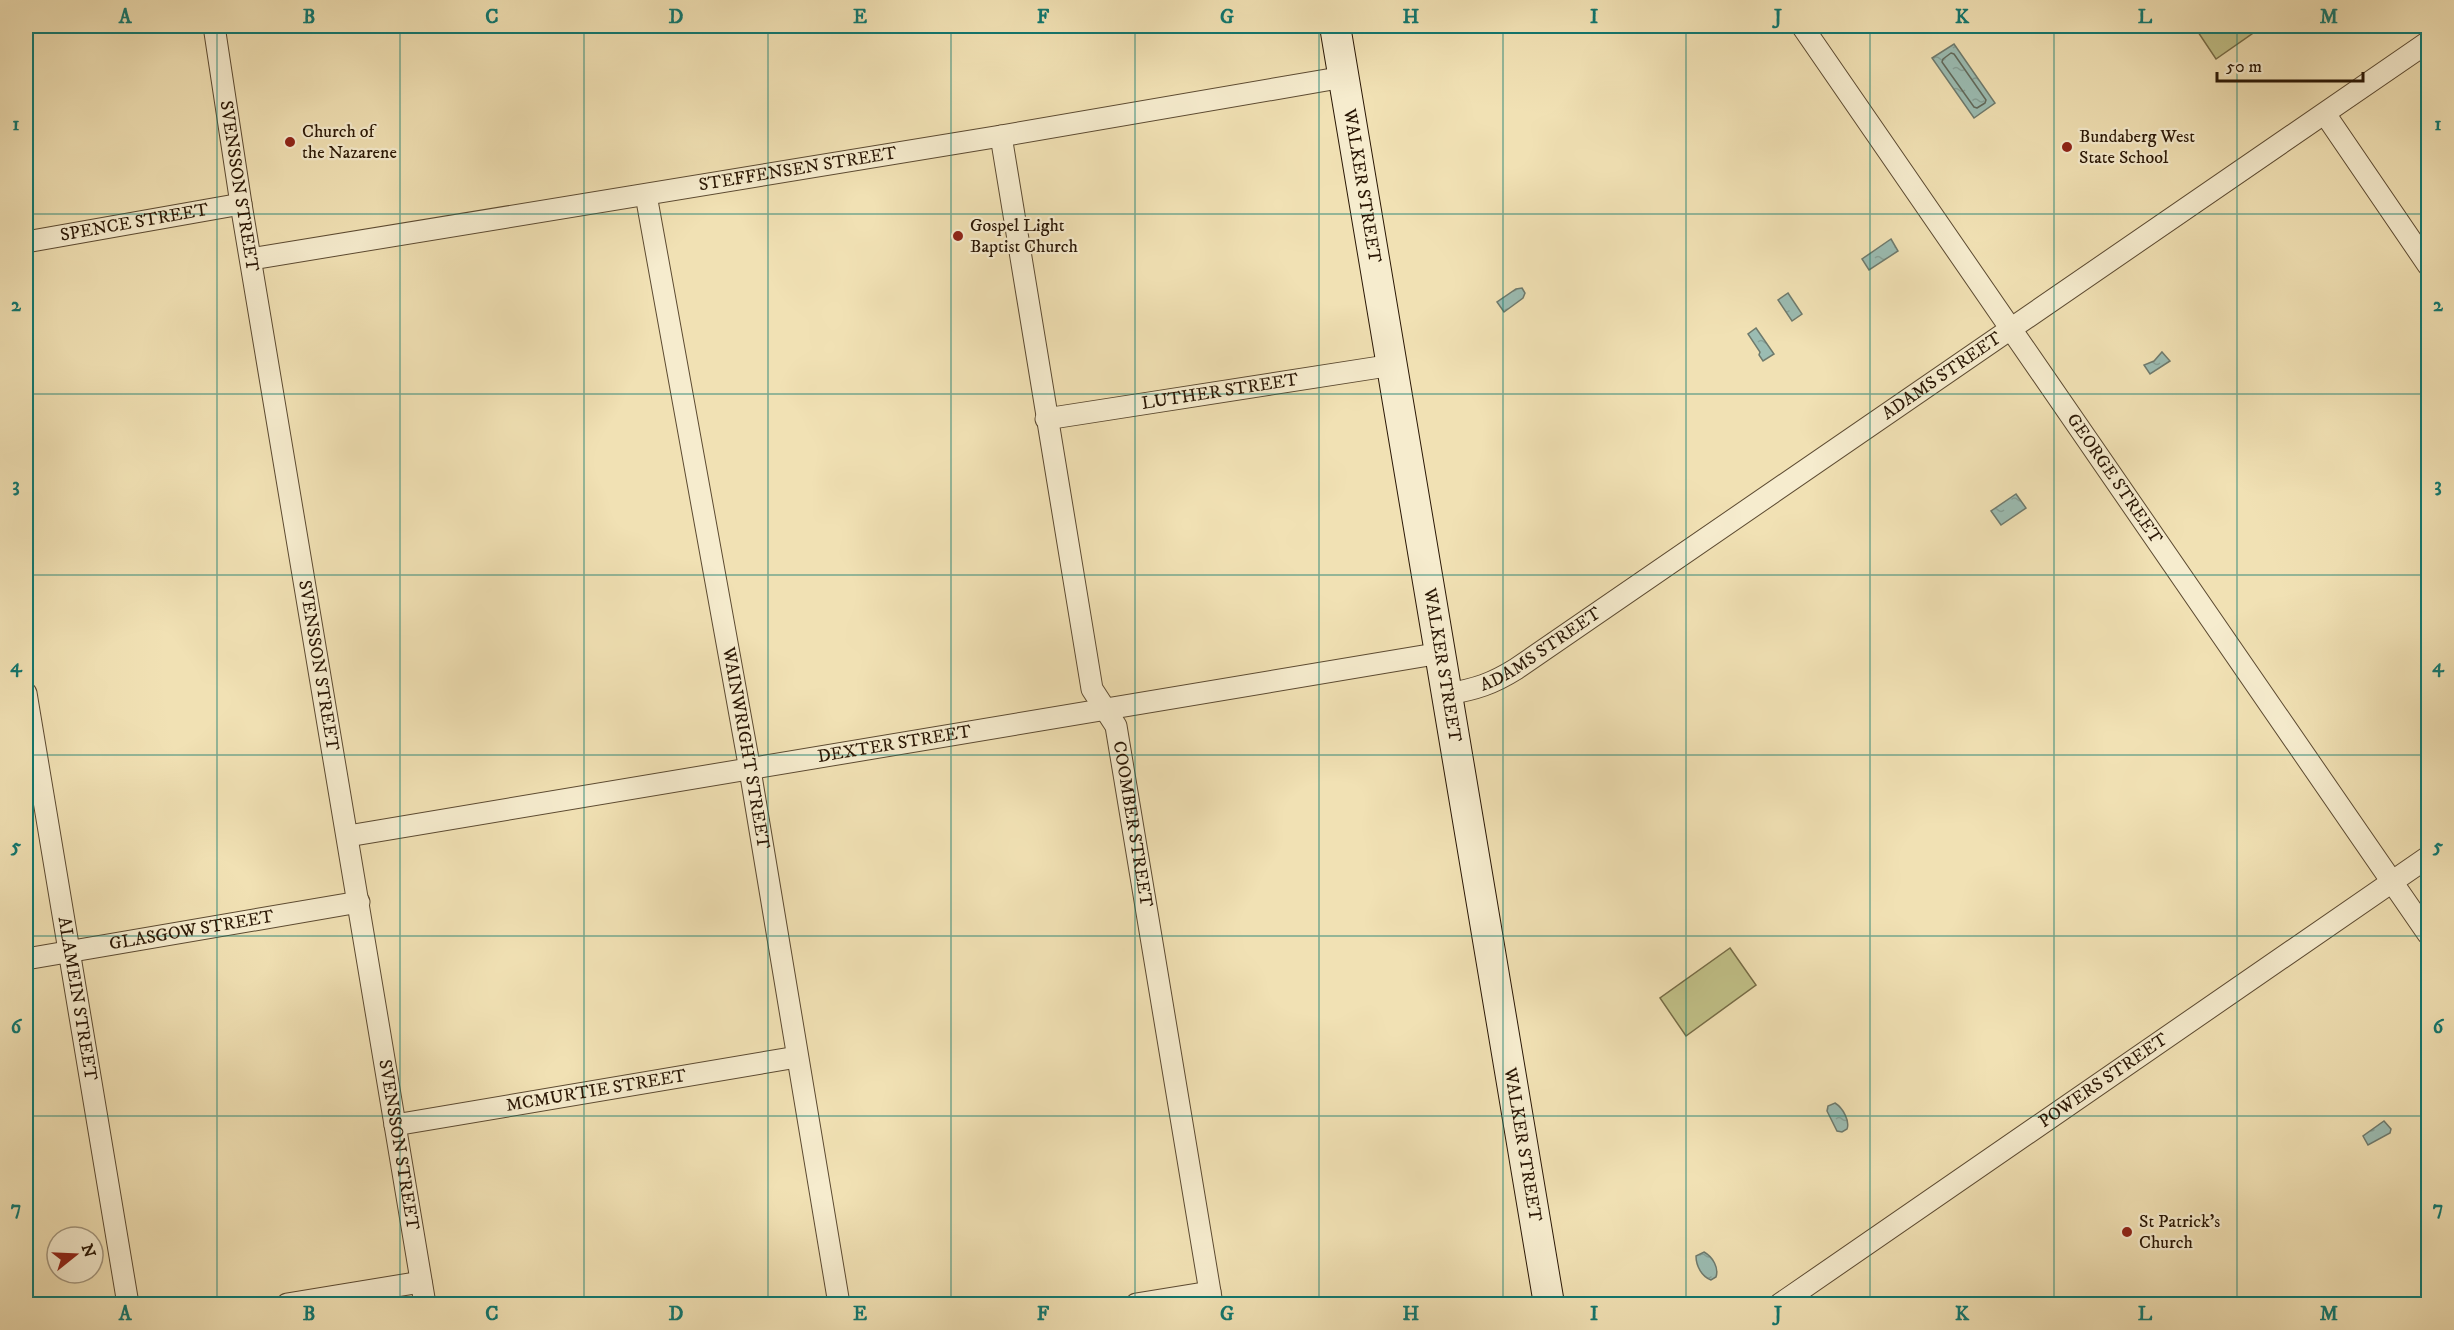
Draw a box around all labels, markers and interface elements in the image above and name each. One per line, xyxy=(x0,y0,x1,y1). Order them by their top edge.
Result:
text: A xyxy=(118,5,133,30)
text: B xyxy=(303,5,315,30)
text: C xyxy=(485,5,499,30)
text: D xyxy=(669,5,684,30)
text: E xyxy=(853,5,867,30)
text: F xyxy=(1037,5,1050,30)
text: G xyxy=(1220,5,1234,30)
text: H xyxy=(1403,5,1420,30)
text: I xyxy=(1590,5,1598,30)
text: J xyxy=(1772,5,1782,30)
text: K xyxy=(1955,5,1970,30)
text: L xyxy=(2138,5,2153,30)
text: M xyxy=(2320,5,2338,30)
scale bar xyxy=(2217,45,2362,83)
text: 50 m xyxy=(2226,56,2262,78)
street label: SVENSSON STREET xyxy=(214,99,263,273)
street label: WALKER STREET xyxy=(1338,106,1386,265)
text: 1 xyxy=(12,112,20,137)
text: 1 xyxy=(2434,112,2442,137)
place label: Church of the Nazarene xyxy=(302,121,397,164)
place label: Bundaberg West State School xyxy=(2079,126,2195,169)
marker: Church of the Nazarene xyxy=(283,135,297,149)
marker: Bundaberg West State School xyxy=(2060,140,2074,154)
street label: STEFFENSEN STREET xyxy=(697,142,899,196)
street label: SPENCE STREET xyxy=(59,199,210,247)
place label: Gospel Light Baptist Church xyxy=(970,215,1078,258)
marker: Gospel Light Baptist Church xyxy=(951,229,965,243)
text: 2 xyxy=(11,293,22,318)
text: 2 xyxy=(2433,293,2444,318)
street label: ADAMS STREET xyxy=(1878,327,2006,425)
street label: LUTHER STREET xyxy=(1140,369,1300,415)
street label: GEORGE STREET xyxy=(2062,410,2167,548)
text: 3 xyxy=(12,473,20,498)
text: 3 xyxy=(2434,473,2442,498)
street label: SVENSSON STREET xyxy=(293,579,343,753)
street label: WALKER STREET xyxy=(1418,585,1466,744)
street label: ADAMS STREET xyxy=(1477,602,1606,697)
street label: WAINWRIGHT STREET xyxy=(717,644,774,851)
text: 4 xyxy=(10,654,23,679)
text: 4 xyxy=(2432,654,2445,679)
street label: DEXTER STREET xyxy=(816,721,973,768)
street label: COOMBER STREET xyxy=(1108,739,1157,909)
text: 5 xyxy=(10,834,21,859)
text: 5 xyxy=(2432,834,2443,859)
street label: GLASGOW STREET xyxy=(108,906,276,956)
street label: ALAMEIN STREET xyxy=(53,915,102,1083)
text: 6 xyxy=(11,1015,23,1040)
text: 6 xyxy=(2433,1015,2445,1040)
street label: POWERS STREET xyxy=(2035,1028,2173,1133)
street label: SVENSSON STREET xyxy=(373,1058,424,1232)
street label: MCMURTIE STREET xyxy=(504,1065,688,1117)
street label: WALKER STREET xyxy=(1498,1065,1546,1223)
text: 7 xyxy=(11,1196,21,1221)
text: 7 xyxy=(2433,1196,2443,1221)
place label: St Patrick's Church xyxy=(2139,1211,2220,1254)
north arrow xyxy=(45,1225,105,1285)
marker: St Patrick's Church xyxy=(2120,1225,2134,1239)
text: N xyxy=(77,1241,100,1260)
text: A xyxy=(118,1302,133,1327)
text: B xyxy=(303,1302,315,1327)
text: C xyxy=(485,1302,499,1327)
text: D xyxy=(669,1302,684,1327)
text: E xyxy=(853,1302,867,1327)
text: F xyxy=(1037,1302,1050,1327)
text: G xyxy=(1220,1302,1234,1327)
text: H xyxy=(1403,1302,1420,1327)
text: I xyxy=(1590,1302,1598,1327)
text: J xyxy=(1772,1302,1782,1327)
text: K xyxy=(1955,1302,1970,1327)
text: L xyxy=(2138,1302,2153,1327)
text: M xyxy=(2320,1302,2338,1327)

